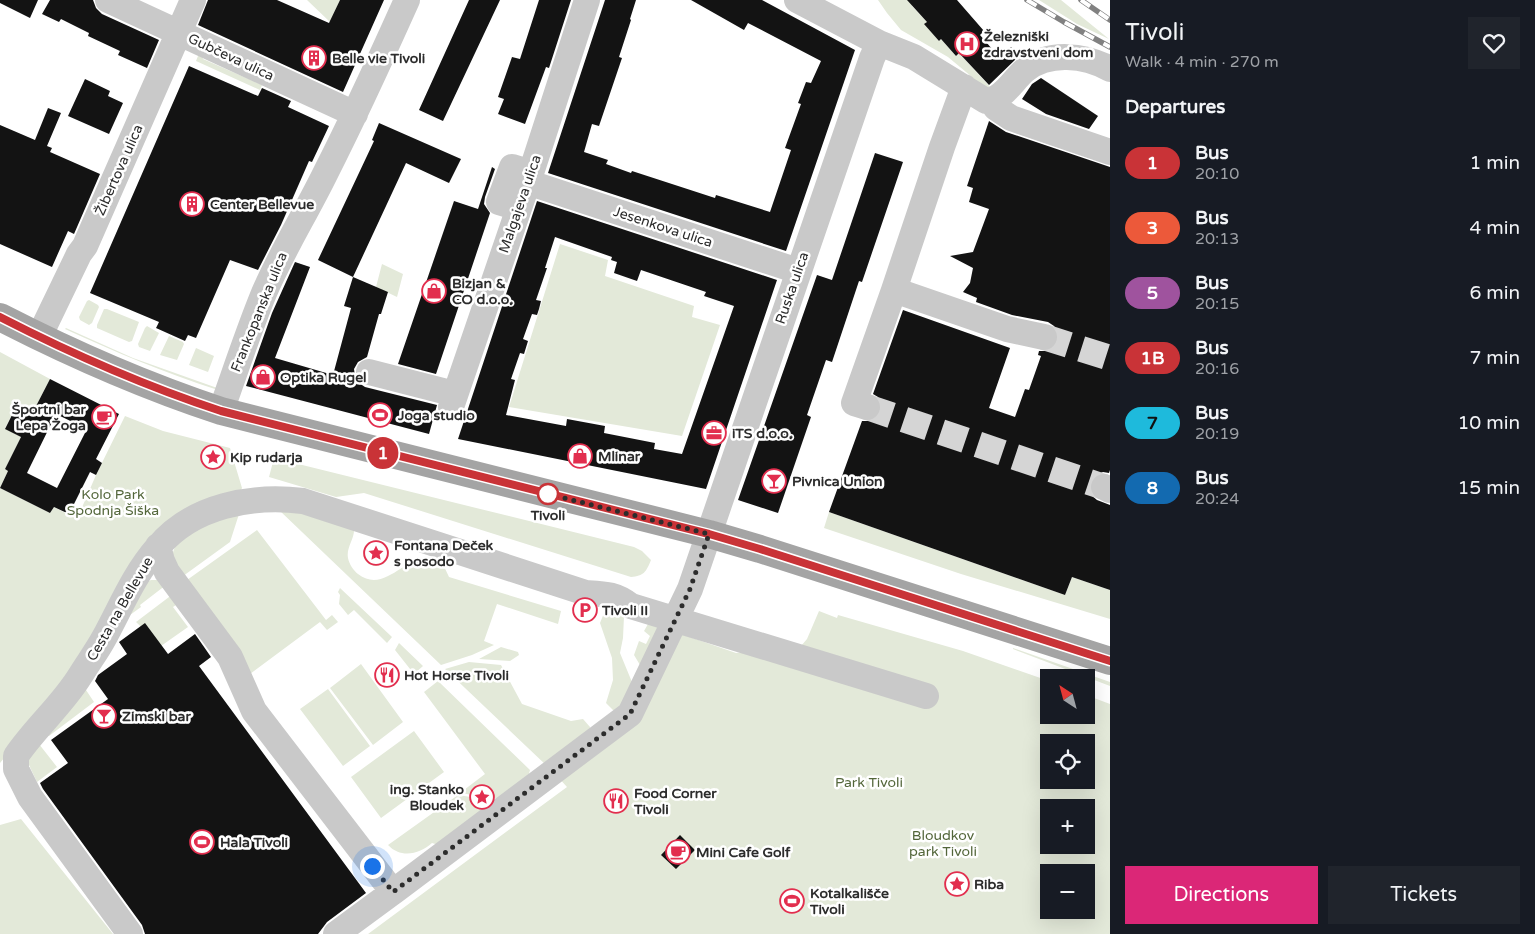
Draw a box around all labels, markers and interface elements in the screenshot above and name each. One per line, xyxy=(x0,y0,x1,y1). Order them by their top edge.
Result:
button: heart xyxy=(1468,17,1520,69)
text: Tivoli xyxy=(1125,18,1184,47)
place label: Železniški zdravstveni dom xyxy=(984,28,1094,61)
street label: Gubčeva ulica xyxy=(185,30,277,84)
hospital icon: Železniški zdravstveni dom xyxy=(954,31,980,57)
building icon: Belle vie Tivoli xyxy=(301,45,327,71)
place label: Belle vie Tivoli xyxy=(332,50,425,67)
text: Walk · 4 min · 270 m xyxy=(1125,52,1279,72)
text: Departures xyxy=(1125,96,1225,118)
street label: Žibertova ulica xyxy=(91,122,147,218)
text: Bus xyxy=(1195,142,1229,164)
text: 1 xyxy=(1147,152,1158,174)
text: 1 min xyxy=(1469,152,1520,174)
street label: Malgajeva ulica xyxy=(495,153,545,255)
text: 20:10 xyxy=(1195,164,1239,184)
building icon: Center Bellevue xyxy=(179,191,205,217)
place label: Center Bellevue xyxy=(210,196,314,213)
street label: Jesenkova ulica xyxy=(611,203,715,251)
text: Bus xyxy=(1195,207,1229,229)
text: 3 xyxy=(1147,217,1158,239)
text: 4 min xyxy=(1469,217,1520,239)
text: 20:13 xyxy=(1195,229,1239,249)
street label: Frankopanska ulica xyxy=(227,250,291,374)
street label: Ruska ulica xyxy=(772,250,812,326)
text: Bus xyxy=(1195,272,1229,294)
place label: Bizjan & CO d.o.o. xyxy=(452,275,513,308)
shop icon: Bizjan & CO d.o.o. xyxy=(421,278,447,304)
text: 5 xyxy=(1147,282,1158,304)
text: 6 min xyxy=(1469,282,1520,304)
text: 20:15 xyxy=(1195,294,1239,314)
text: Bus xyxy=(1195,337,1229,359)
text: 1B xyxy=(1141,347,1164,369)
text: 7 min xyxy=(1469,347,1520,369)
text: 20:16 xyxy=(1195,359,1239,379)
shop icon: Optika Rugel xyxy=(250,364,276,390)
place label: Optika Rugel xyxy=(280,369,367,386)
place label: Športni bar Lepa Žoga xyxy=(12,401,87,434)
sports icon: Joga studio xyxy=(367,402,393,428)
text: Bus xyxy=(1195,402,1229,424)
cafe icon: Športni bar Lepa Žoga xyxy=(91,404,117,430)
place label: Joga studio xyxy=(397,407,475,424)
text: 7 xyxy=(1147,412,1158,434)
text: 10 min xyxy=(1457,412,1520,434)
office icon: iTS d.o.o. xyxy=(701,420,727,446)
text: 20:19 xyxy=(1195,424,1239,444)
place label: iTS d.o.o. xyxy=(732,425,792,442)
line badge: 1 xyxy=(367,437,399,469)
text: 1 xyxy=(377,442,389,464)
shop icon: Mlinar xyxy=(567,443,593,469)
place icon: Kip rudarja xyxy=(200,444,226,470)
place label: Mlinar xyxy=(598,448,641,465)
place label: Kip rudarja xyxy=(230,449,303,466)
text: Bus xyxy=(1195,467,1229,489)
bar icon: Pivnica Union xyxy=(761,468,787,494)
place label: Pivnica Union xyxy=(792,473,883,490)
text: 8 xyxy=(1147,477,1158,499)
text: 15 min xyxy=(1457,477,1520,499)
marker: Tivoli xyxy=(537,483,559,505)
park label: Kolo Park Spodnja Šiška xyxy=(67,486,159,519)
text: 20:24 xyxy=(1195,489,1239,509)
place label: Tivoli xyxy=(530,507,565,524)
place label: Fontana Deček s posodo xyxy=(394,537,494,570)
place icon: Fontana Deček s posodo xyxy=(363,540,389,566)
street label: Cesta na Bellevue xyxy=(83,554,157,664)
parking icon: Tivoli II xyxy=(572,597,598,623)
place label: Tivoli II xyxy=(601,602,648,619)
restaurant icon: Hot Horse Tivoli xyxy=(374,662,400,688)
place label: Hot Horse Tivoli xyxy=(404,667,509,684)
north arrow xyxy=(1040,669,1095,724)
map controls xyxy=(1040,669,1095,919)
bar icon: Zimski bar xyxy=(91,703,117,729)
place label: Zimski bar xyxy=(122,708,191,725)
button: locate xyxy=(1040,734,1095,789)
park label: Park Tivoli xyxy=(835,774,903,791)
place label: ing. Stanko Bloudek xyxy=(390,781,464,814)
place icon: ing. Stanko Bloudek xyxy=(469,784,495,810)
place label: Food Corner Tivoli xyxy=(633,785,717,818)
restaurant icon: Food Corner Tivoli xyxy=(603,788,629,814)
button: + xyxy=(1040,799,1095,854)
park label: Bloudkov park Tivoli xyxy=(909,827,977,860)
sports icon: Hala Tivoli xyxy=(189,829,215,855)
place label: Hala Tivoli xyxy=(220,834,288,851)
cafe icon: Mini Cafe Golf xyxy=(665,839,691,865)
place label: Mini Cafe Golf xyxy=(696,844,791,861)
your location xyxy=(360,854,385,879)
button: − xyxy=(1040,864,1095,919)
button: Directions xyxy=(1125,866,1318,924)
button: Tickets xyxy=(1328,866,1520,924)
place icon: Riba xyxy=(944,871,970,897)
place label: Riba xyxy=(974,876,1004,893)
place label: Kotalkališče Tivoli xyxy=(809,885,889,918)
sports icon: Kotalkališče Tivoli xyxy=(779,888,805,914)

